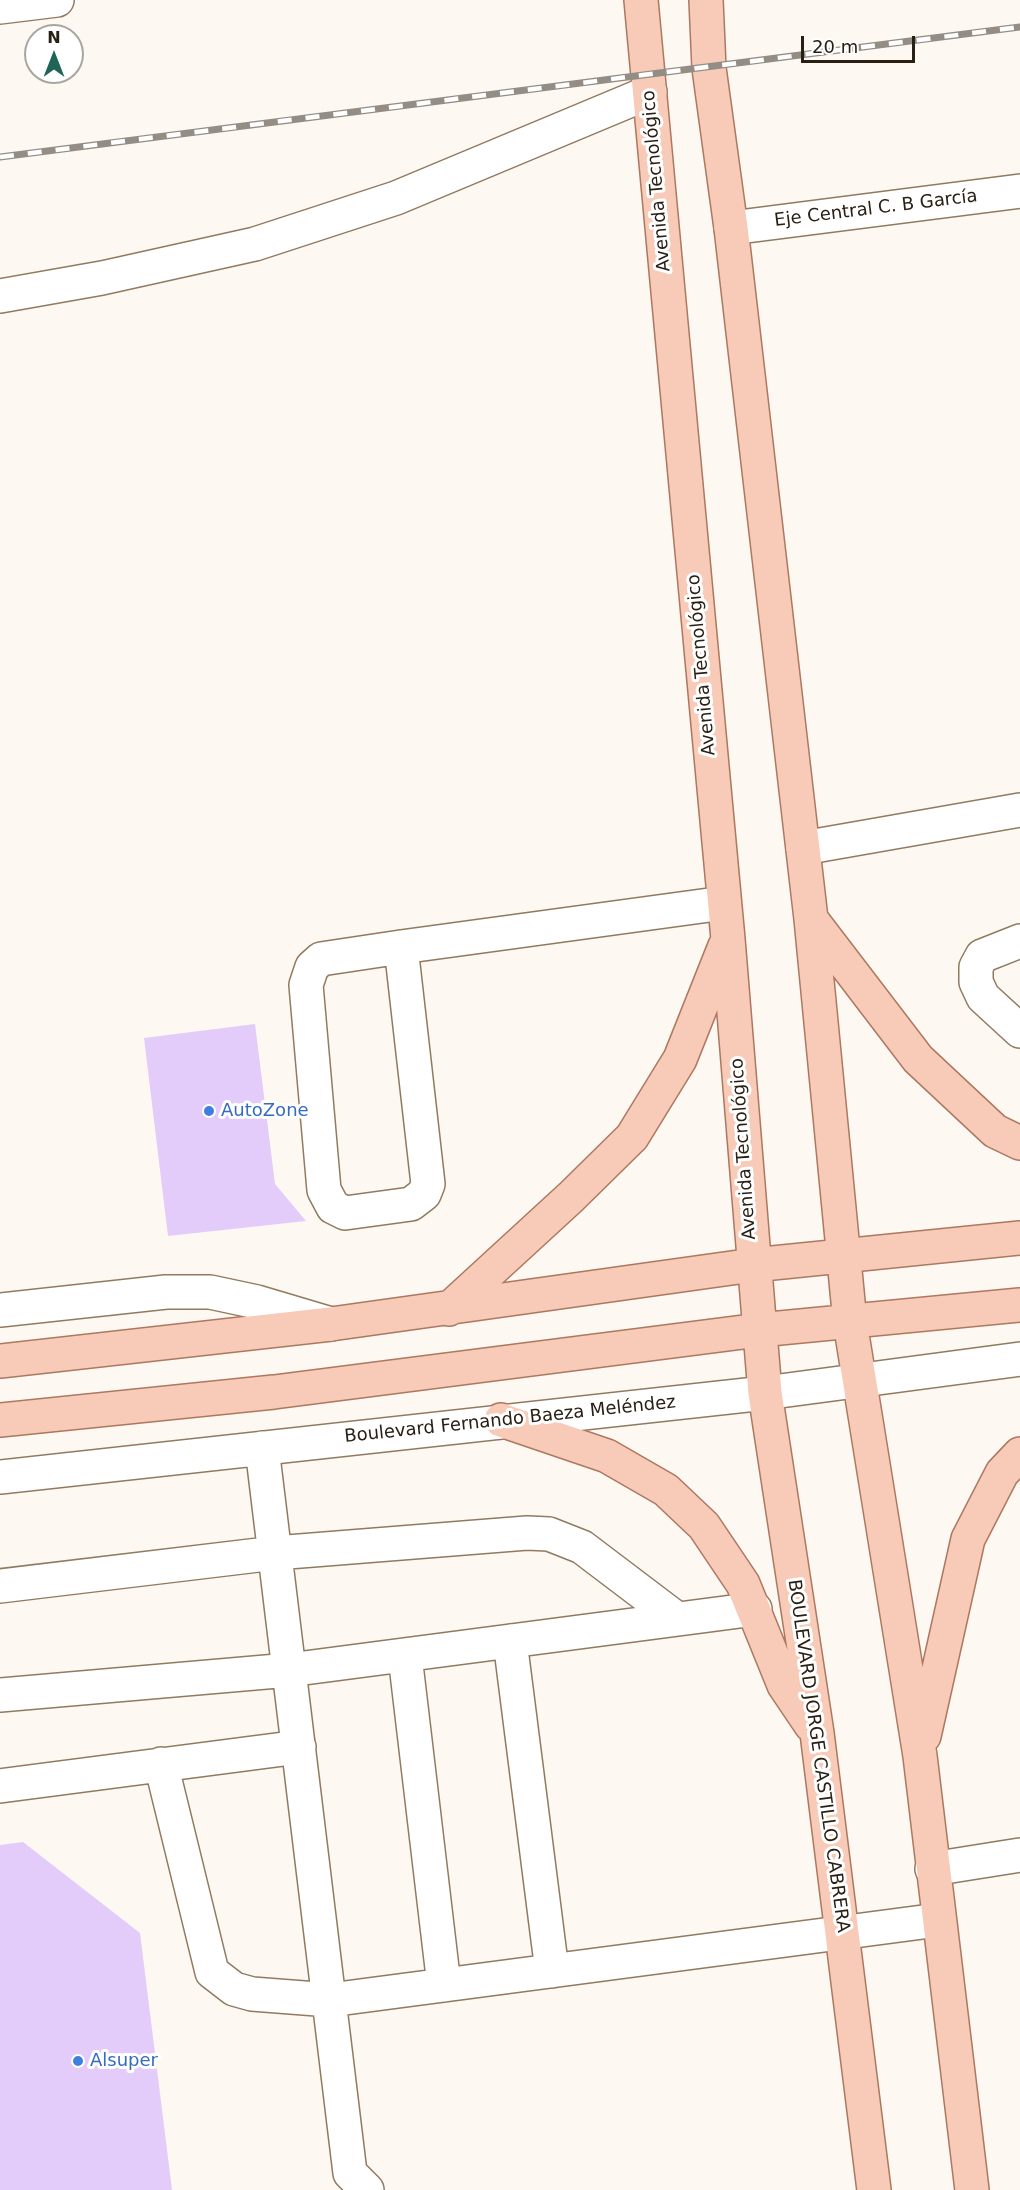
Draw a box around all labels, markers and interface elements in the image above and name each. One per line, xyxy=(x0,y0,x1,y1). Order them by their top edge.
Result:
north arrow xyxy=(24,24,84,84)
scale bar xyxy=(804,24,918,62)
text: N xyxy=(47,28,61,47)
text: 20 m xyxy=(812,36,858,57)
street label: Avenida Tecnológico xyxy=(638,89,676,273)
street label: Eje Central C. B García xyxy=(773,186,979,232)
street label: Avenida Tecnológico xyxy=(683,573,721,757)
street label: Avenida Tecnológico xyxy=(727,1057,761,1241)
place label: AutoZone xyxy=(221,1100,309,1122)
marker: AutoZone xyxy=(202,1104,216,1118)
street label: Boulevard Fernando Baeza Meléndez xyxy=(343,1392,677,1448)
street label: BOULEVARD JORGE CASTILLO CABRERA xyxy=(782,1578,854,1934)
place label: Alsuper xyxy=(90,2050,158,2072)
marker: Alsuper xyxy=(71,2054,85,2068)

